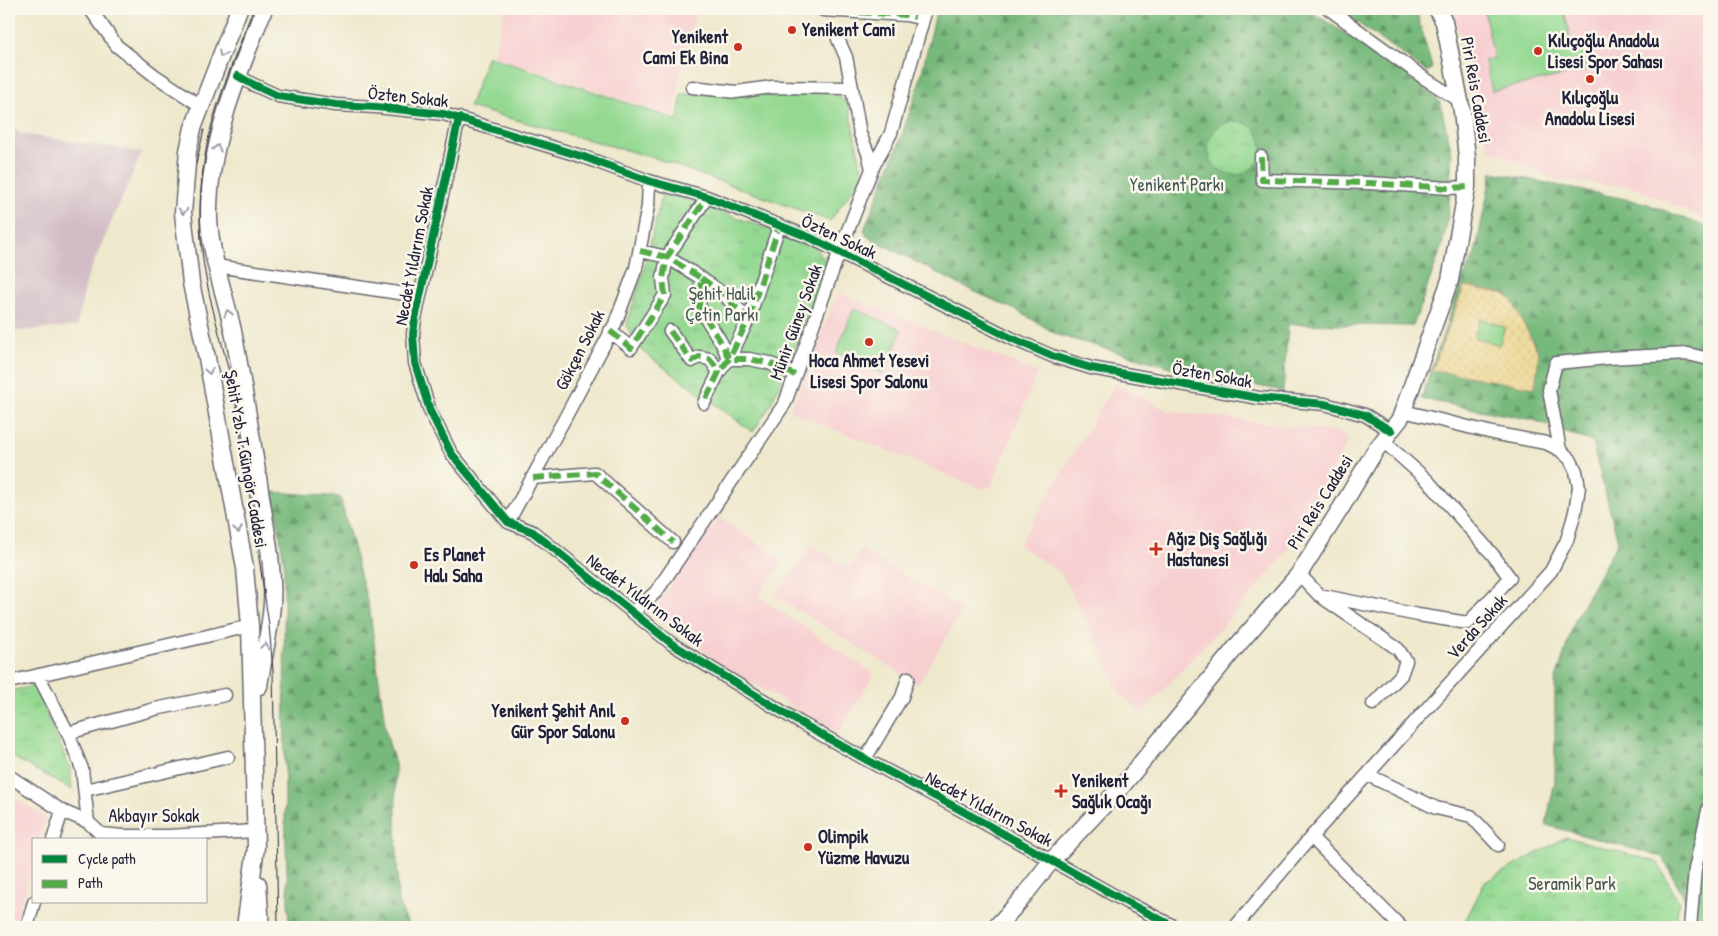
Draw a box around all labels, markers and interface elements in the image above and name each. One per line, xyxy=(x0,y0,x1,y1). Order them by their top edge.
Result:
place label: Yenikent Cami xyxy=(802,17,896,42)
place label: Yenikent Cami Ek Bina xyxy=(643,24,729,70)
marker: Yenikent Cami xyxy=(786,24,798,36)
place label: Kılıçoğlu Anadolu Lisesi Spor Sahası xyxy=(1548,28,1663,75)
street label: Piri Reis Caddesi xyxy=(1455,35,1498,145)
marker: Yenikent Cami Ek Bina xyxy=(732,41,744,53)
marker: Kılıçoğlu Anadolu Lisesi Spor Sahası xyxy=(1532,45,1544,57)
one-way arrow xyxy=(217,49,228,58)
marker: Kılıçoğlu Anadolu Lisesi xyxy=(1584,73,1596,85)
street label: Özten Sokak xyxy=(367,80,450,113)
place label: Kılıçoğlu Anadolu Lisesi xyxy=(1545,85,1635,131)
one-way arrow xyxy=(212,145,222,153)
park label: Yenikent Parkı xyxy=(1130,172,1224,197)
street label: Necdet Yıldırım Sokak xyxy=(388,184,439,327)
one-way arrow xyxy=(178,207,188,215)
street label: Özten Sokak xyxy=(797,208,882,265)
street label: Münir Güney Sokak xyxy=(763,260,828,383)
park label: Şehit Halil Çetin Parkı xyxy=(685,281,759,327)
street label: Gökçen Sokak xyxy=(549,305,611,394)
one-way arrow xyxy=(223,308,234,317)
marker: Hoca Ahmet Yesevi Lisesi Spor Salonu xyxy=(863,336,875,348)
place label: Hoca Ahmet Yesevi Lisesi Spor Salonu xyxy=(809,348,929,395)
street label: Özten Sokak xyxy=(1170,355,1255,394)
one-way arrow xyxy=(204,366,214,375)
street label: Şehit Yzb. T.Güngör Caddesi xyxy=(219,368,274,550)
street label: Piri Reis Caddesi xyxy=(1281,450,1359,554)
one-way arrow xyxy=(232,526,243,535)
place label: Ağız Diş Sağlığı Hastanesi xyxy=(1167,526,1268,572)
place label: Es Planet Halı Saha xyxy=(424,542,486,588)
marker: Ağız Diş Sağlığı Hastanesi xyxy=(1149,542,1163,556)
street label: Necdet Yıldırım Sokak xyxy=(582,547,710,652)
marker: Es Planet Halı Saha xyxy=(408,559,420,571)
street label: Verda Sokak xyxy=(1441,588,1513,665)
one-way arrow xyxy=(259,642,270,650)
place label: Yenikent Şehit Anıl Gür Spor Salonu xyxy=(492,698,616,745)
marker: Yenikent Şehit Anıl Gür Spor Salonu xyxy=(619,715,631,727)
street label: Necdet Yıldırım Sokak xyxy=(921,764,1058,853)
place label: Yenikent Sağlık Ocağı xyxy=(1072,768,1152,815)
marker: Yenikent Sağlık Ocağı xyxy=(1054,784,1068,798)
street label: Akbayır Sokak xyxy=(109,803,200,828)
place label: Olimpik Yüzme Havuzu xyxy=(818,824,910,870)
legend xyxy=(32,838,208,904)
marker: Olimpik Yüzme Havuzu xyxy=(802,841,814,853)
text: Cycle path xyxy=(78,848,136,869)
park label: Seramik Park xyxy=(1528,871,1616,896)
text: Path xyxy=(78,872,103,893)

